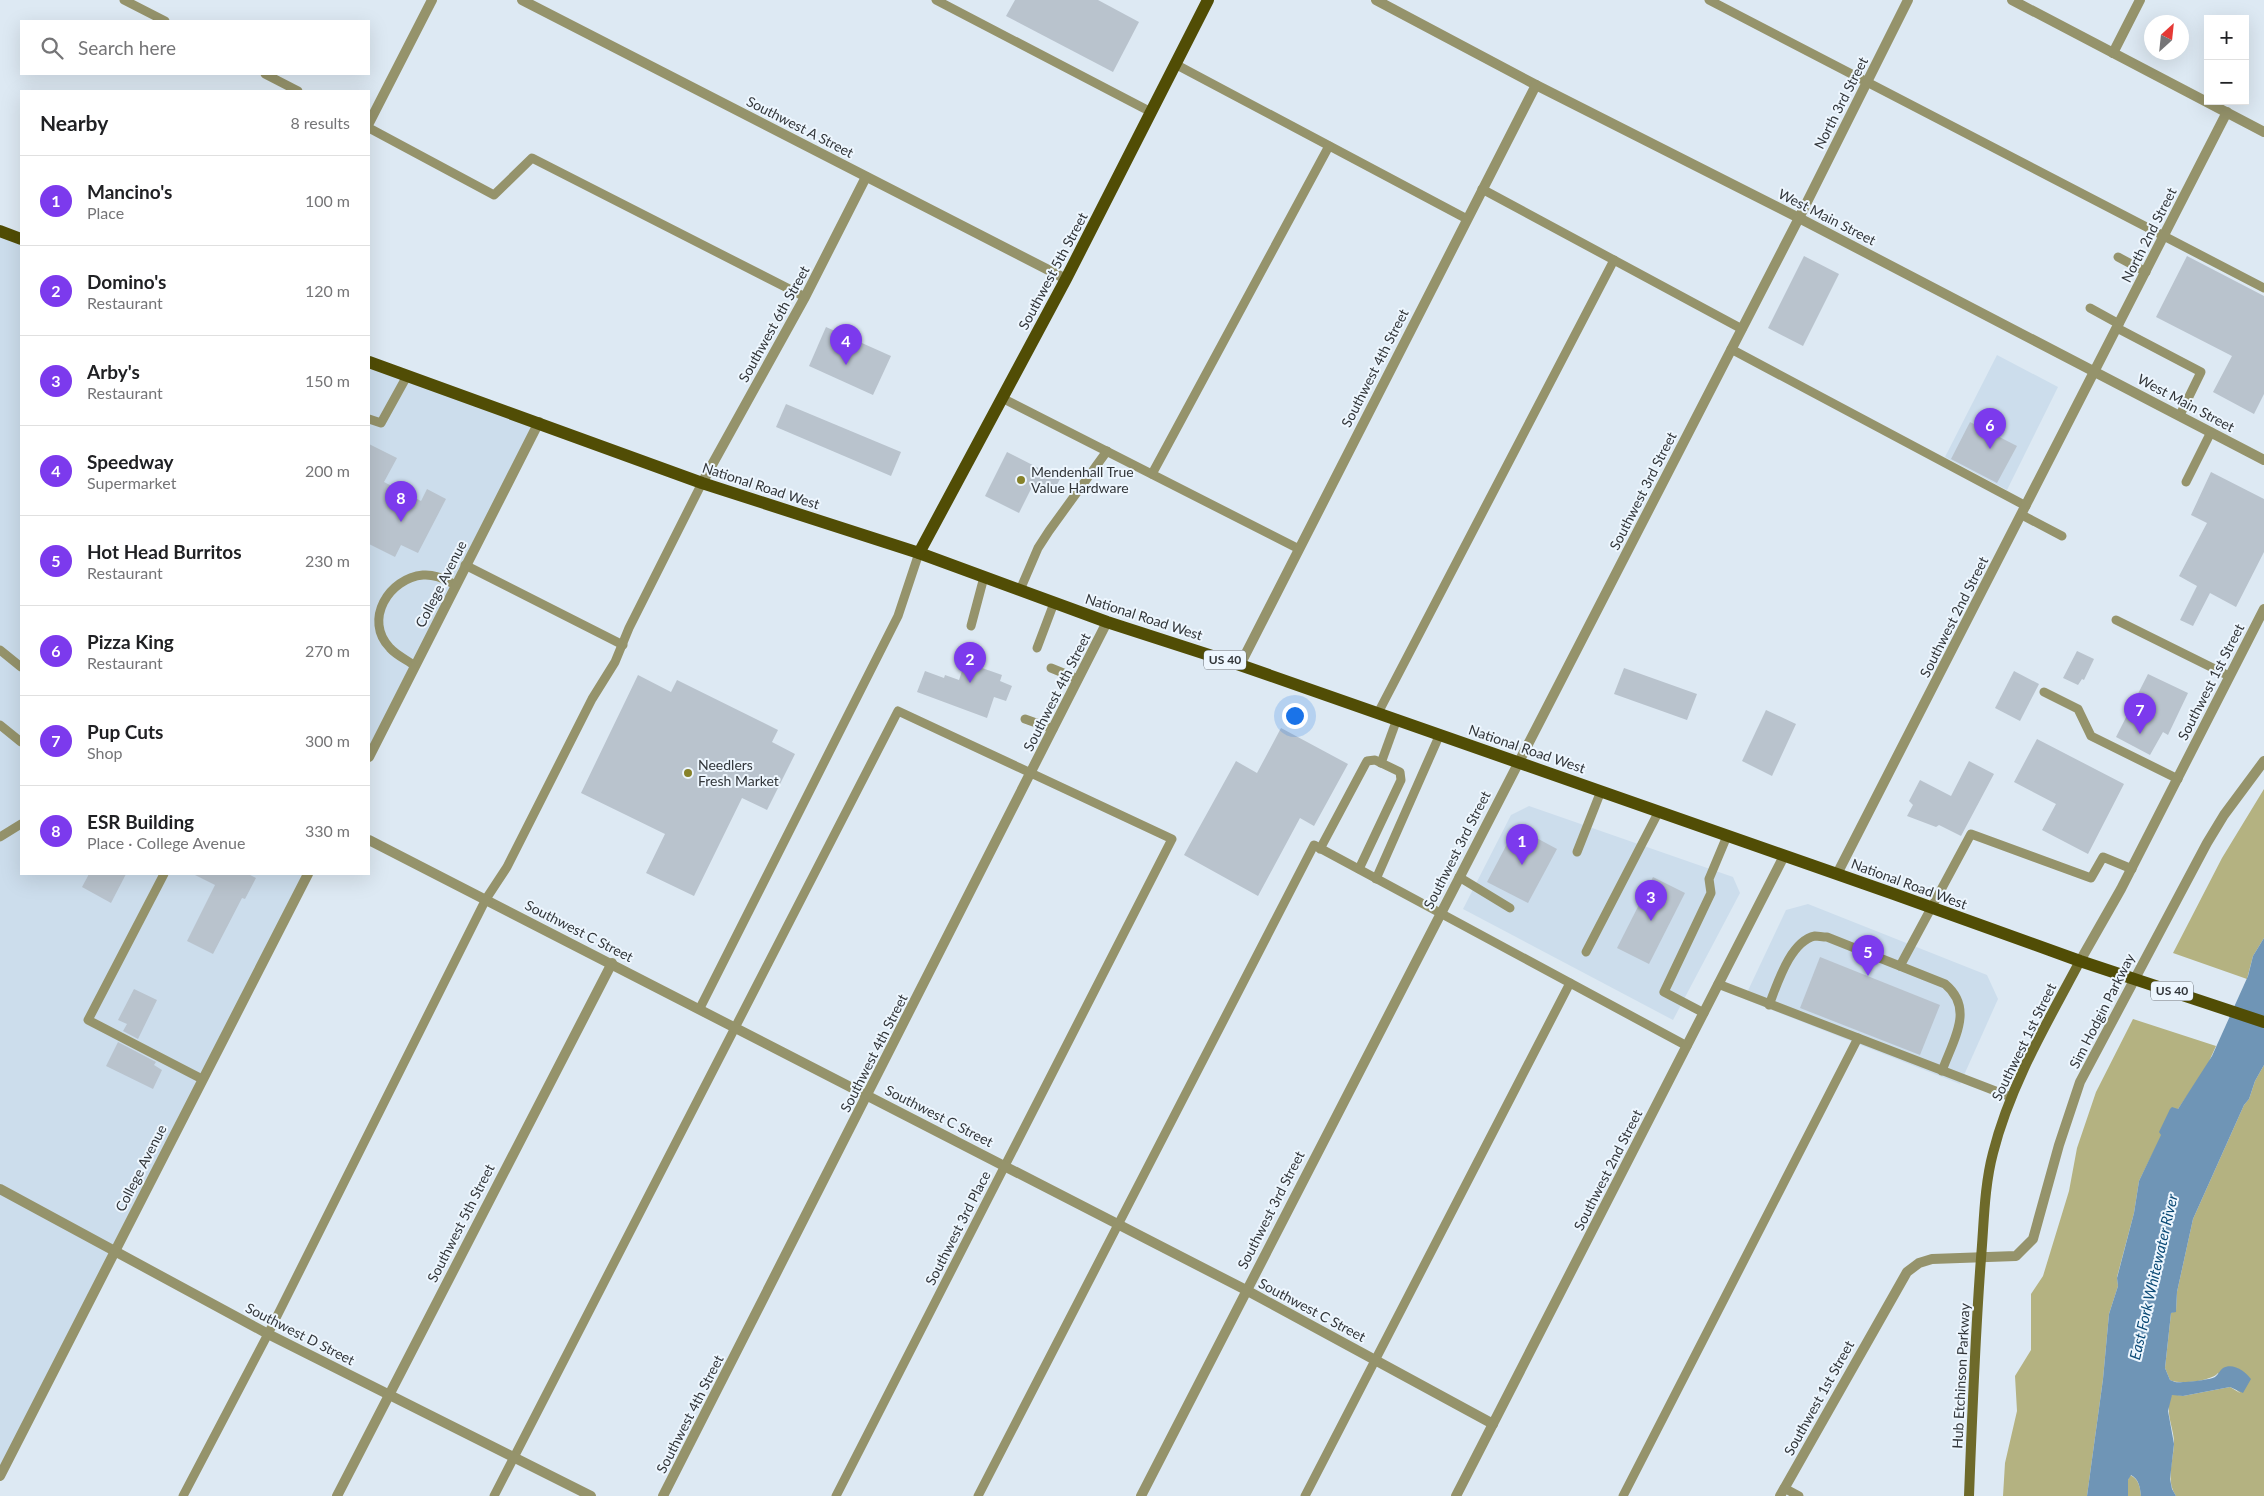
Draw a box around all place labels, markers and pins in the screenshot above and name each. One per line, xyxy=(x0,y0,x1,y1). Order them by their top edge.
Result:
pin: 4 xyxy=(830,324,862,365)
pin: 6 xyxy=(1974,408,2006,449)
place label: Mendenhall True Value Hardware xyxy=(1031,463,1134,496)
marker: Mendenhall True Value Hardware xyxy=(1015,474,1027,486)
pin: 8 xyxy=(385,481,417,522)
pin: 2 xyxy=(954,642,986,683)
pin: 7 xyxy=(2124,693,2156,734)
place label: Needlers Fresh Market xyxy=(698,756,779,789)
marker: Needlers Fresh Market xyxy=(682,767,694,779)
pin: 1 xyxy=(1506,824,1538,865)
pin: 3 xyxy=(1635,880,1667,921)
pin: 5 xyxy=(1852,935,1884,976)

